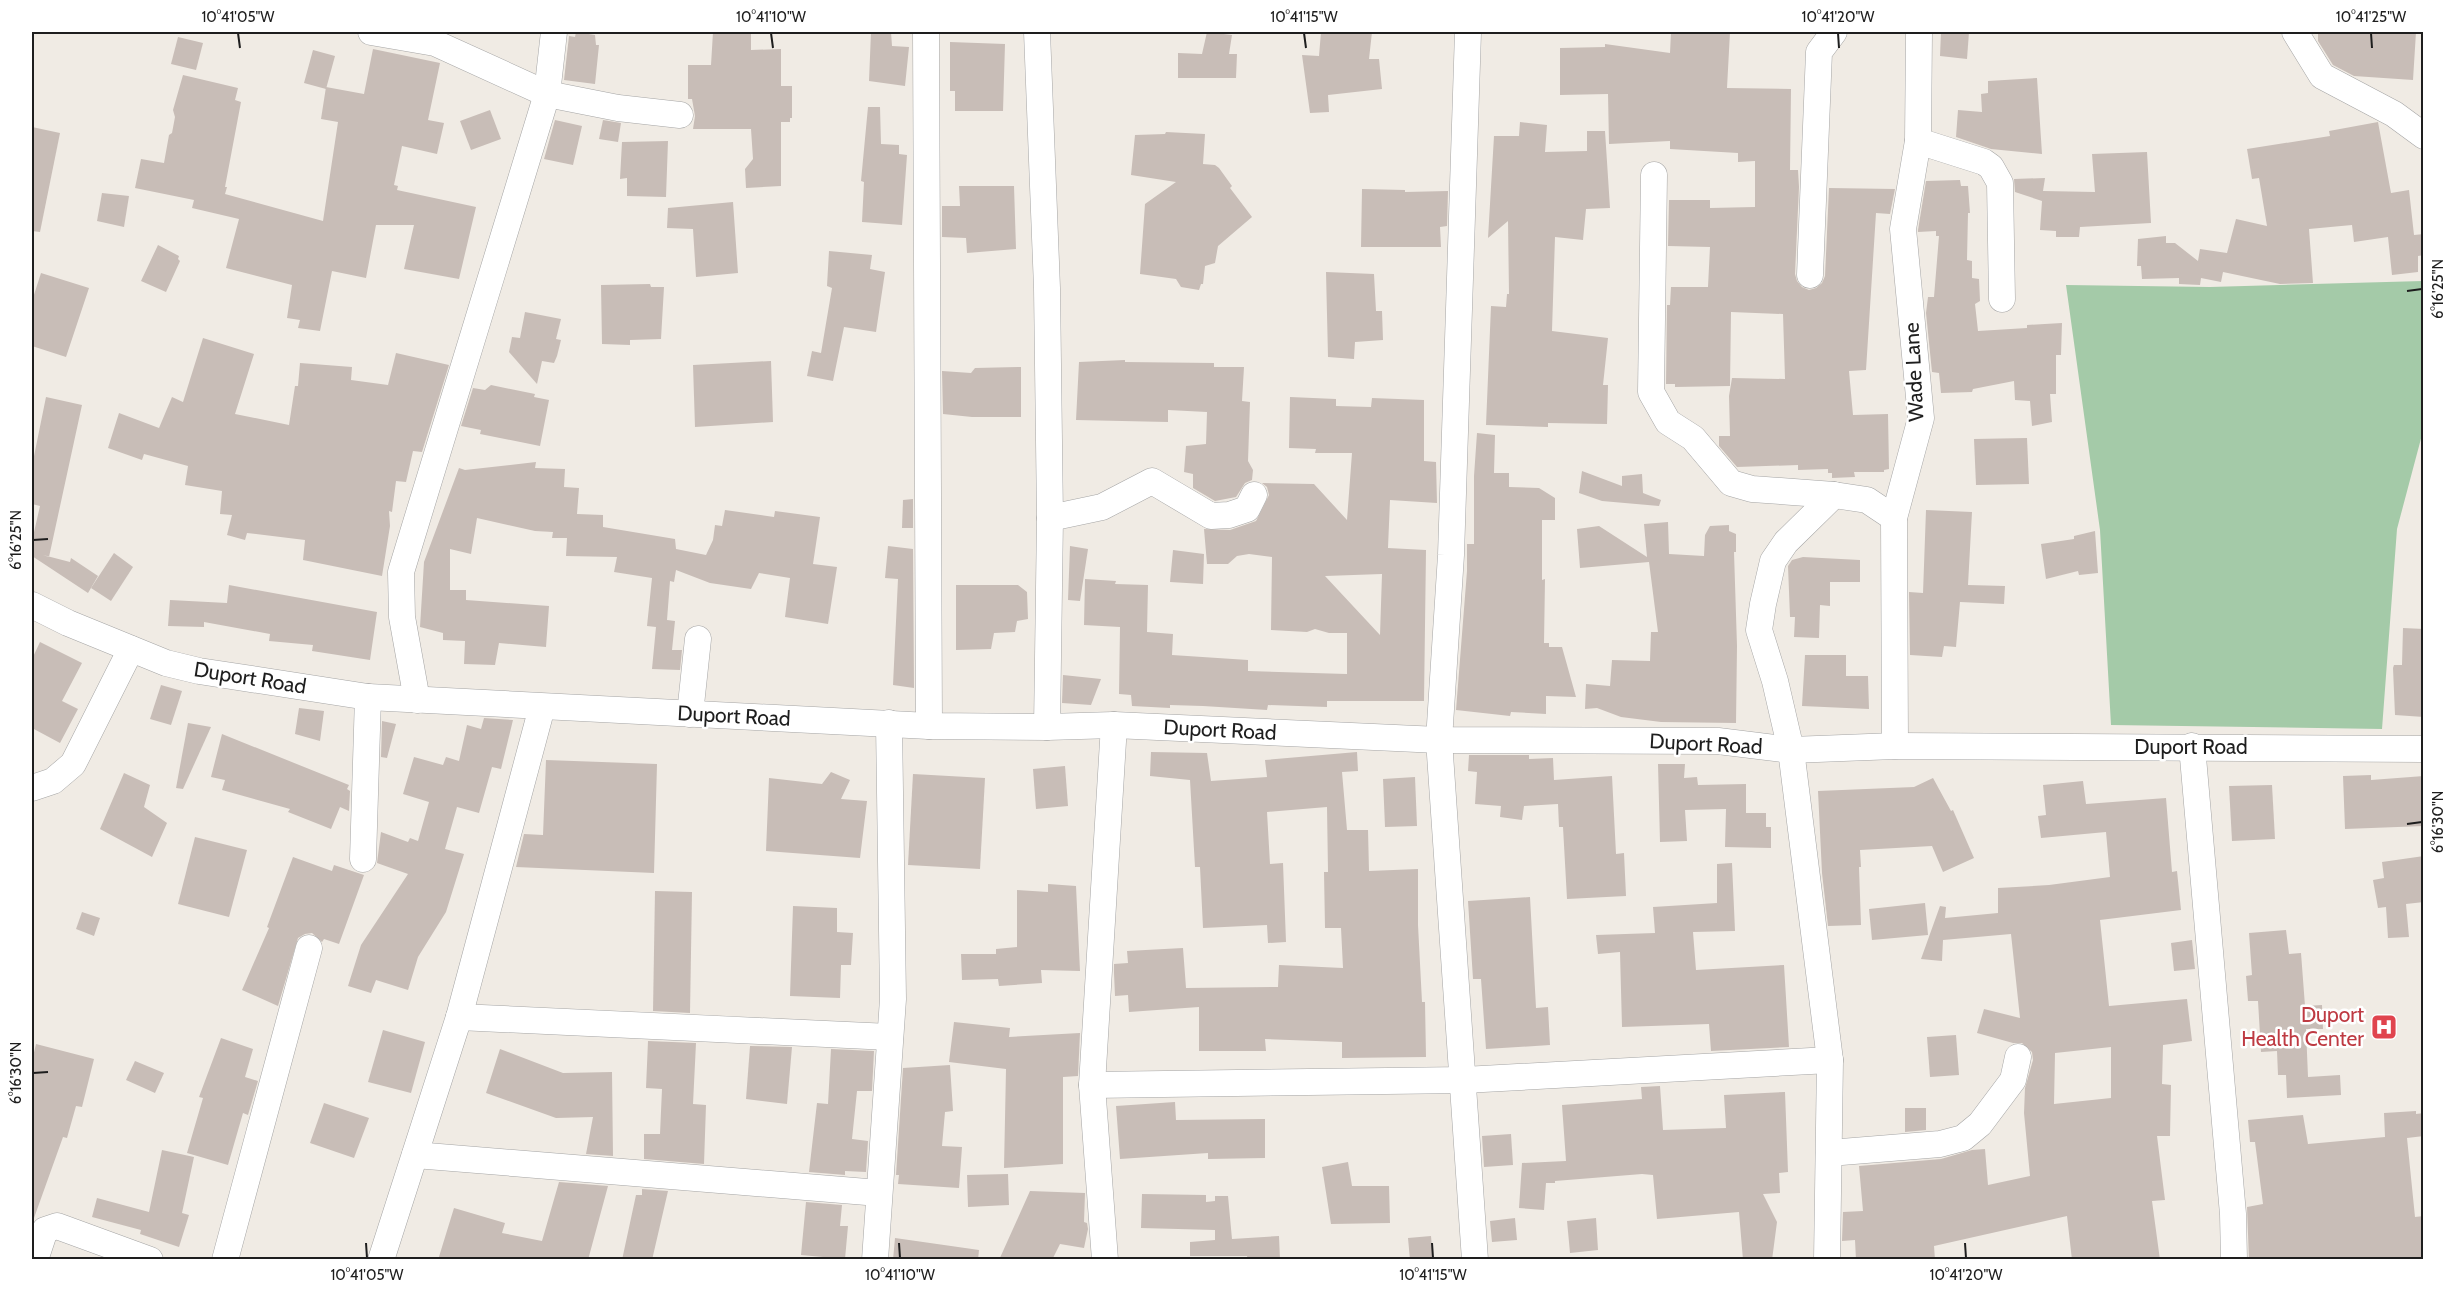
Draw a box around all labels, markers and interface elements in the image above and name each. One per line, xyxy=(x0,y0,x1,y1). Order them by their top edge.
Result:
text: 10°41'05"W xyxy=(201,8,275,26)
text: 10°41'10"W xyxy=(736,8,807,26)
text: 10°41'15"W xyxy=(1270,8,1339,26)
text: 10°41'20"W xyxy=(1802,8,1875,26)
text: 10°41'25"W xyxy=(2336,8,2407,26)
text: 6°16'25"N xyxy=(2429,259,2447,319)
street label: Wade Lane xyxy=(1898,322,1929,422)
text: 6°16'25"N xyxy=(7,510,25,570)
street label: Duport Road xyxy=(192,656,308,699)
street label: Duport Road xyxy=(677,700,791,731)
street label: Duport Road xyxy=(1163,714,1277,745)
street label: Duport Road xyxy=(1649,728,1763,759)
street label: Duport Road xyxy=(2134,734,2248,759)
text: 6°16'30"N xyxy=(2429,791,2447,853)
place label: Duport Health Center xyxy=(2241,1002,2364,1051)
hospital icon: Duport Health Center xyxy=(2369,1012,2399,1042)
text: 6°16'30"N xyxy=(7,1042,25,1104)
text: 10°41'05"W xyxy=(330,1266,404,1284)
text: 10°41'10"W xyxy=(865,1266,936,1284)
text: 10°41'15"W xyxy=(1399,1266,1468,1284)
text: 10°41'20"W xyxy=(1930,1266,2003,1284)

